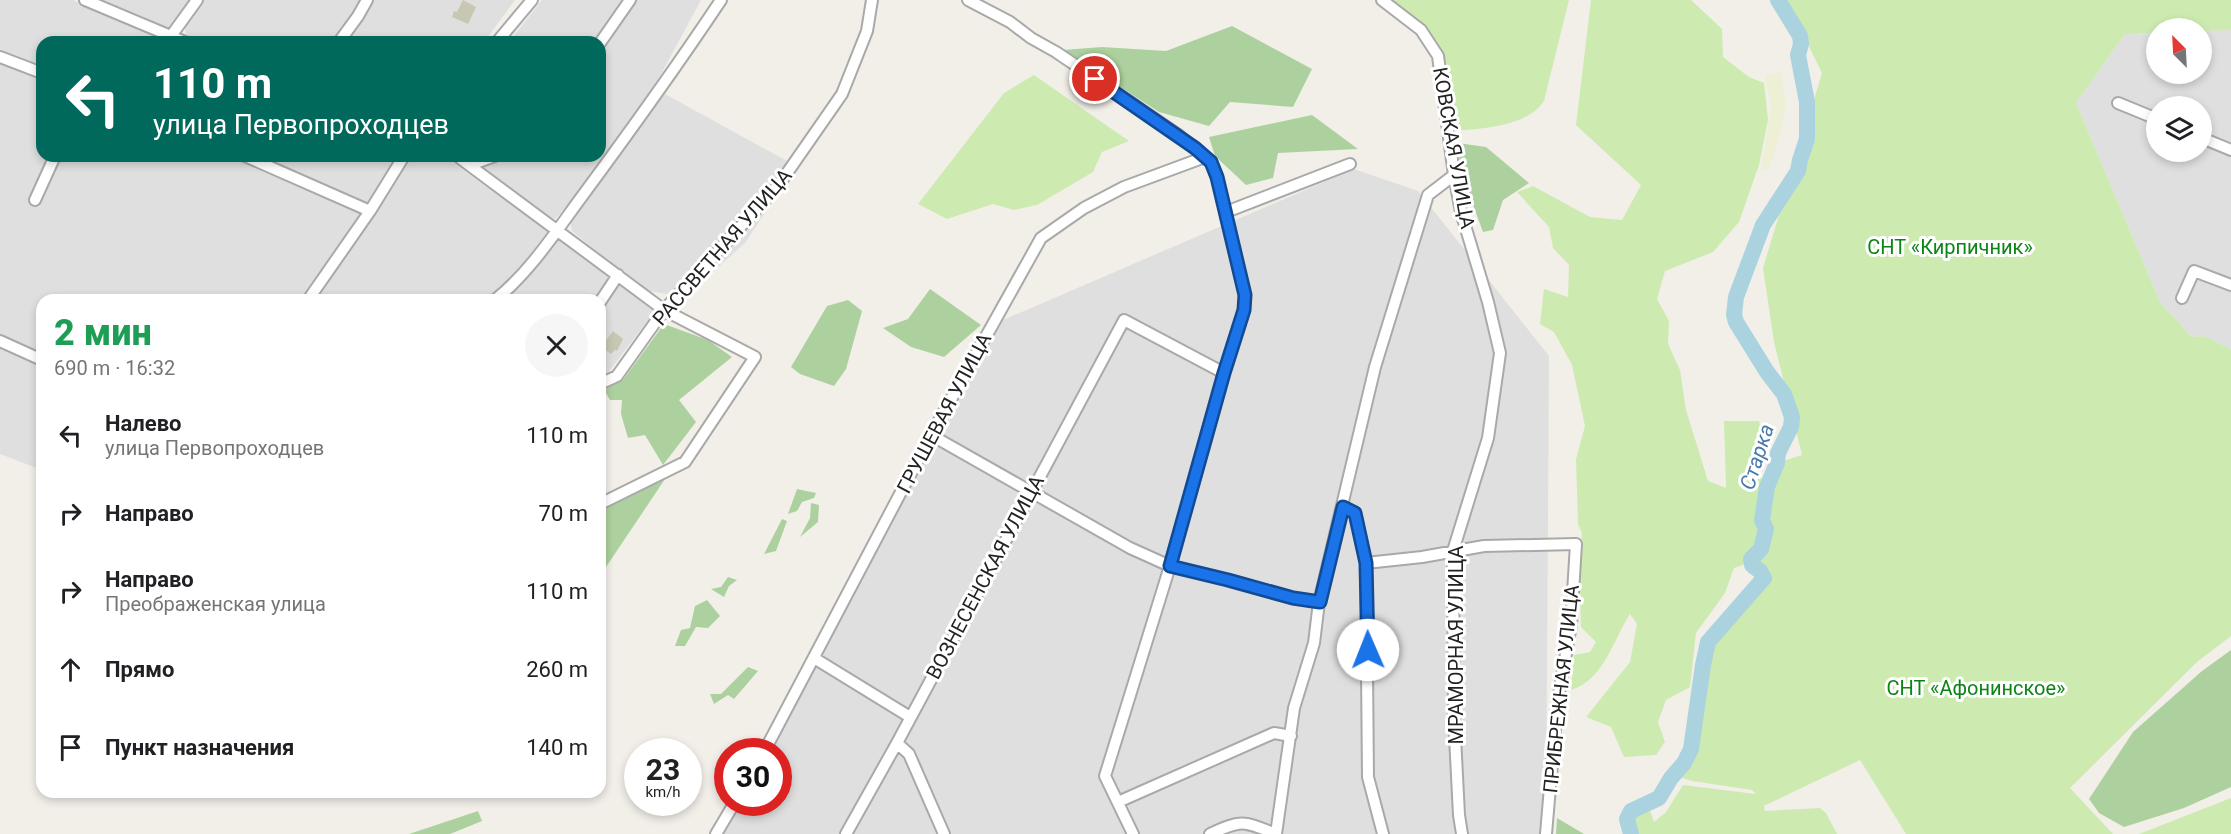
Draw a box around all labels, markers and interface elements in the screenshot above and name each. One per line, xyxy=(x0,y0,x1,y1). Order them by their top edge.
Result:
north arrow xyxy=(2146,18,2212,84)
map controls xyxy=(2146,18,2212,162)
pin xyxy=(1069,53,1120,104)
text: 110 m xyxy=(153,59,272,108)
icon: left xyxy=(54,60,132,138)
icon: arrive xyxy=(1078,62,1111,95)
street label: КОВСКАЯ УЛИЦА xyxy=(1428,65,1480,231)
button: layers xyxy=(2146,96,2212,162)
text: улица Первопроходцев xyxy=(153,109,449,141)
street label: РАССВЕТНАЯ УЛИЦА xyxy=(647,164,797,330)
park label: СНТ «Кирпичник» xyxy=(1867,235,2033,259)
text: 2 мин xyxy=(54,312,152,354)
button: close xyxy=(525,314,588,377)
street label: ГРУШЕВАЯ УЛИЦА xyxy=(892,329,996,497)
text: 690 m · 16:32 xyxy=(54,356,175,380)
text: Налево xyxy=(105,411,182,436)
icon: left xyxy=(54,419,87,452)
water label: Старка xyxy=(1735,421,1779,493)
text: 110 m xyxy=(526,423,588,448)
text: улица Первопроходцев xyxy=(105,436,324,460)
street label: ВОЗНЕСЕНСКАЯ УЛИЦА xyxy=(921,471,1049,683)
icon: right xyxy=(54,497,87,530)
text: Направо xyxy=(105,501,194,526)
text: 70 m xyxy=(539,501,588,526)
street label: МРАМОРНАЯ УЛИЦА xyxy=(1444,545,1468,745)
text: Направо xyxy=(105,567,194,592)
icon: right xyxy=(54,575,87,608)
text: 110 m xyxy=(526,579,588,604)
street label: ПРИБРЕЖНАЯ УЛИЦА xyxy=(1538,584,1584,794)
text: Преображенская улица xyxy=(105,592,326,616)
position arrow xyxy=(1336,618,1400,682)
icon: ahead xyxy=(54,653,87,686)
text: Прямо xyxy=(105,657,174,682)
text: 260 m xyxy=(526,657,588,682)
park label: СНТ «Афонинское» xyxy=(1887,676,2065,700)
icon: arrive xyxy=(54,731,87,764)
text: Пункт назначения xyxy=(105,735,294,760)
text: 140 m xyxy=(526,735,588,760)
speed limit sign: 30 xyxy=(714,738,792,816)
text: 23 xyxy=(646,752,680,787)
text: km/h xyxy=(645,783,681,801)

